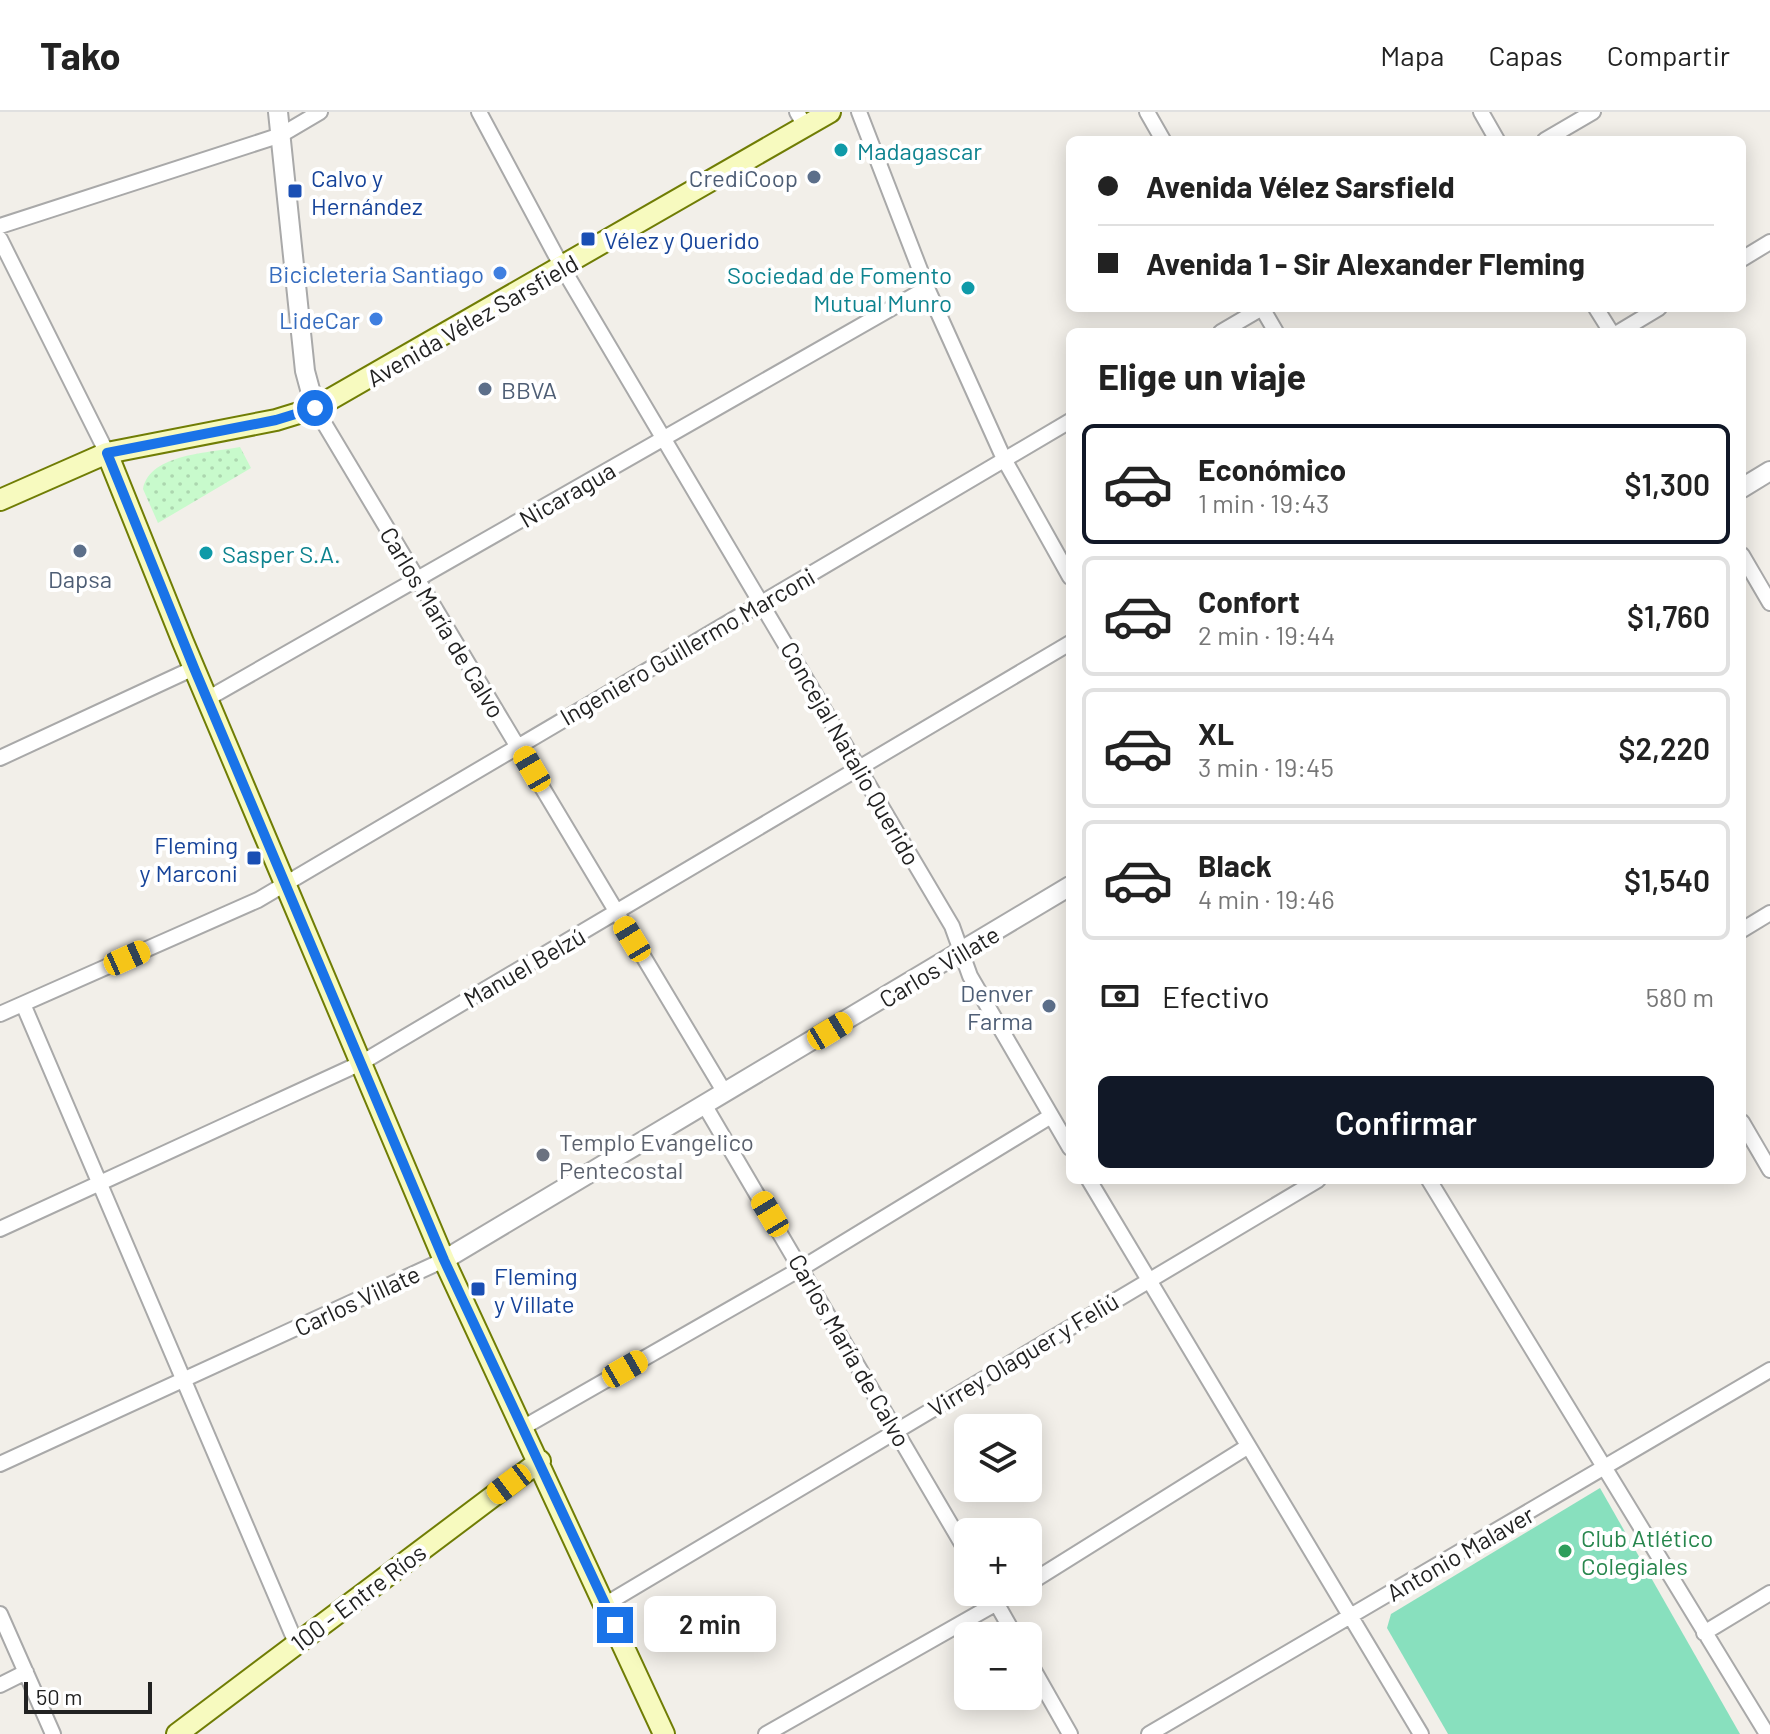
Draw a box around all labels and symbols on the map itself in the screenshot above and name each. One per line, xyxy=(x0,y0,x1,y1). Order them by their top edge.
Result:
place label: Madagascar xyxy=(857,136,982,165)
marker: Madagascar xyxy=(832,141,850,159)
place label: Calvo y Hernández xyxy=(311,163,423,220)
place label: CrediCoop xyxy=(689,163,798,192)
marker: CrediCoop xyxy=(805,168,823,186)
marker: Calvo y Hernández xyxy=(286,182,304,200)
place label: Vélez y Querido xyxy=(604,225,760,254)
marker: Vélez y Querido xyxy=(579,230,597,248)
street label: Avenida Vélez Sarsfield xyxy=(361,248,583,392)
place label: Bicicleteria Santiago xyxy=(268,259,484,288)
place label: Sociedad de Fomento Mutual Munro xyxy=(727,260,952,317)
marker: Bicicleteria Santiago xyxy=(491,264,509,282)
marker: Sociedad de Fomento Mutual Munro xyxy=(959,279,977,297)
place label: LideCar xyxy=(279,305,360,334)
marker: LideCar xyxy=(367,310,385,328)
place label: BBVA xyxy=(501,375,557,404)
marker: BBVA xyxy=(476,380,494,398)
route start xyxy=(297,390,333,426)
street label: Nicaragua xyxy=(514,455,620,533)
street label: Carlos María de Calvo xyxy=(375,521,511,723)
place label: Sasper S.A. xyxy=(222,539,341,568)
marker: Dapsa xyxy=(71,542,89,560)
marker: Sasper S.A. xyxy=(197,544,215,562)
street label: Ingeniero Guillermo Marconi xyxy=(554,561,820,731)
place label: Dapsa xyxy=(48,564,112,593)
street label: Concejal Natalio Querido xyxy=(775,636,927,870)
car xyxy=(510,742,554,796)
place label: Fleming y Marconi xyxy=(140,830,238,887)
marker: Fleming y Marconi xyxy=(245,849,263,867)
car xyxy=(609,912,655,966)
street label: Carlos Villate xyxy=(874,919,1004,1013)
street label: Manuel Belzú xyxy=(458,921,590,1013)
car xyxy=(100,937,154,979)
place label: Denver Farma xyxy=(960,978,1033,1035)
marker: Denver Farma xyxy=(1040,997,1058,1015)
car xyxy=(803,1008,857,1054)
place label: Templo Evangelico Pentecostal xyxy=(559,1127,754,1184)
marker: Templo Evangelico Pentecostal xyxy=(534,1146,552,1164)
car xyxy=(747,1187,793,1241)
street label: Carlos María de Calvo xyxy=(783,1249,917,1451)
street label: Carlos Villate xyxy=(290,1258,424,1342)
place label: Fleming y Villate xyxy=(494,1261,578,1318)
marker: Fleming y Villate xyxy=(469,1280,487,1298)
street label: Virrey Olaguer y Feliú xyxy=(923,1286,1123,1422)
car xyxy=(598,1347,652,1391)
car xyxy=(483,1460,535,1508)
street label: Antonio Malaver xyxy=(1381,1499,1539,1607)
place label: Club Atlético Colegiales xyxy=(1581,1523,1713,1580)
street label: 100 - Entre Ríos xyxy=(285,1537,431,1657)
marker: Club Atlético Colegiales xyxy=(1556,1542,1574,1560)
callout: 2 min xyxy=(643,1597,775,1653)
route end xyxy=(597,1607,633,1643)
scale bar xyxy=(24,1678,152,1714)

